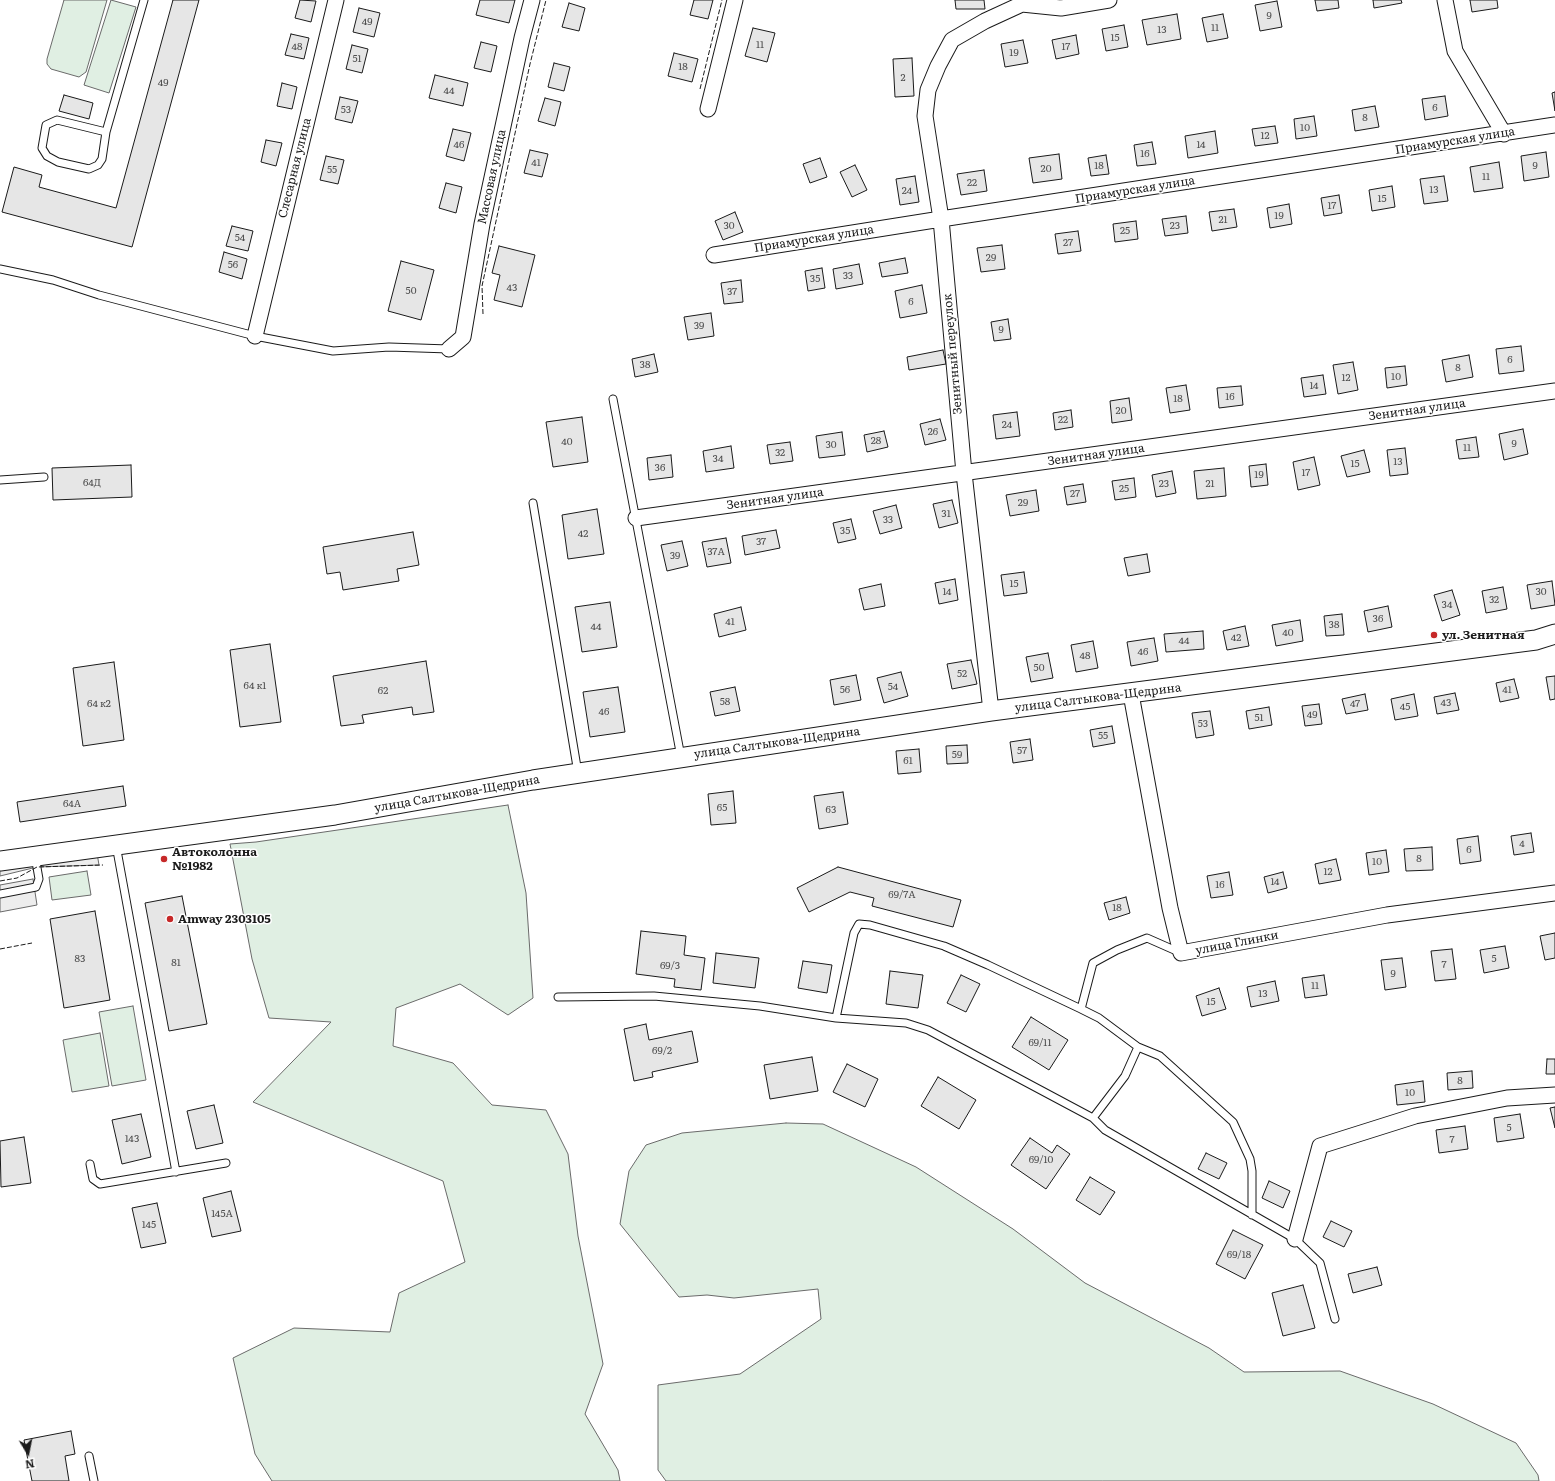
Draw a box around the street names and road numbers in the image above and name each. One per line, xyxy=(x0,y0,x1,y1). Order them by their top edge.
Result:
street label: Слесарная улица xyxy=(276,116,314,220)
street label: Приамурская улица xyxy=(1394,124,1516,158)
street label: Массовая улица xyxy=(475,128,509,226)
street label: Приамурская улица xyxy=(1074,173,1196,207)
street label: Приамурская улица xyxy=(753,222,875,256)
street label: Зенитный переулок xyxy=(941,293,965,415)
street label: Зенитная улица xyxy=(1368,396,1466,424)
street label: Зенитная улица xyxy=(1047,441,1145,469)
street label: Зенитная улица xyxy=(726,485,824,513)
street label: улица Салтыкова-Щедрина xyxy=(1014,681,1182,715)
street label: улица Салтыкова-Щедрина xyxy=(693,724,861,762)
street label: улица Салтыкова-Щедрина xyxy=(373,772,541,816)
street label: улица Глинки xyxy=(1194,928,1280,958)

